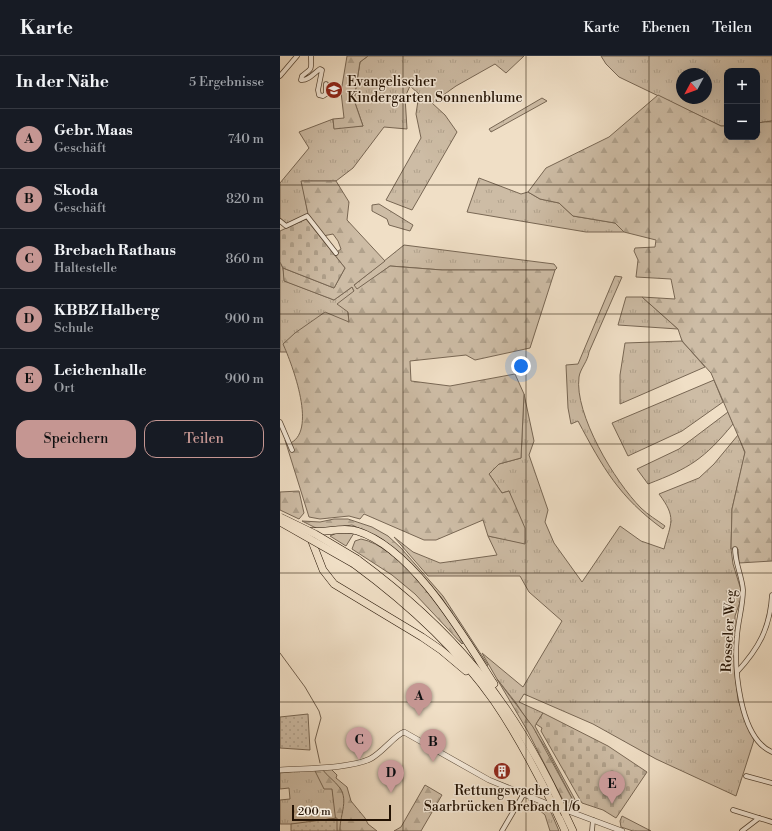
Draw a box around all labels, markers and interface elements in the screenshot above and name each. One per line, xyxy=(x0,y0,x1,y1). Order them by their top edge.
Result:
text: Karte xyxy=(20,16,73,40)
text: Karte xyxy=(583,19,620,37)
text: Ebenen xyxy=(642,19,690,37)
text: Teilen xyxy=(712,19,752,37)
north arrow xyxy=(676,68,712,104)
map controls xyxy=(724,68,760,140)
button: + xyxy=(724,68,760,104)
text: In der Nähe xyxy=(16,71,109,93)
place label: Evangelischer Kindergarten Sonnenblume xyxy=(347,73,523,107)
text: 5 Ergebnisse xyxy=(189,74,264,90)
school or university icon: Evangelischer Kindergarten Sonnenblume xyxy=(324,80,344,100)
button: − xyxy=(724,104,760,140)
text: Gebr. Maas xyxy=(54,121,133,140)
text: A xyxy=(24,131,34,147)
text: 740 m xyxy=(228,131,264,147)
text: Geschäft xyxy=(54,140,106,156)
text: Skoda xyxy=(54,181,98,200)
text: B xyxy=(24,191,34,207)
text: 820 m xyxy=(226,191,264,207)
text: Geschäft xyxy=(54,200,106,216)
text: Brebach Rathaus xyxy=(54,241,176,260)
text: C xyxy=(24,251,34,267)
text: 860 m xyxy=(225,251,264,267)
text: Haltestelle xyxy=(54,260,117,276)
text: KBBZ Halberg xyxy=(54,301,159,320)
text: D xyxy=(24,311,34,327)
text: 900 m xyxy=(225,311,264,327)
text: Schule xyxy=(54,320,94,336)
your location xyxy=(511,356,531,376)
text: Leichenhalle xyxy=(54,361,147,380)
text: E xyxy=(24,371,34,387)
text: 900 m xyxy=(225,371,264,387)
text: Ort xyxy=(54,380,75,396)
button: Speichern xyxy=(16,420,136,458)
button: Teilen xyxy=(144,420,264,458)
street label: Rosseler Weg xyxy=(718,588,740,673)
pin: A xyxy=(406,683,432,716)
pin: C xyxy=(346,727,372,760)
pin: B xyxy=(420,729,446,762)
pin: D xyxy=(378,760,404,793)
building icon: Rettungswache Saarbrücken Brebach 1/6 xyxy=(492,761,512,781)
pin: E xyxy=(599,771,625,804)
place label: Rettungswache Saarbrücken Brebach 1/6 xyxy=(424,782,581,816)
scale bar xyxy=(292,803,391,822)
text: 200 m xyxy=(298,805,331,819)

